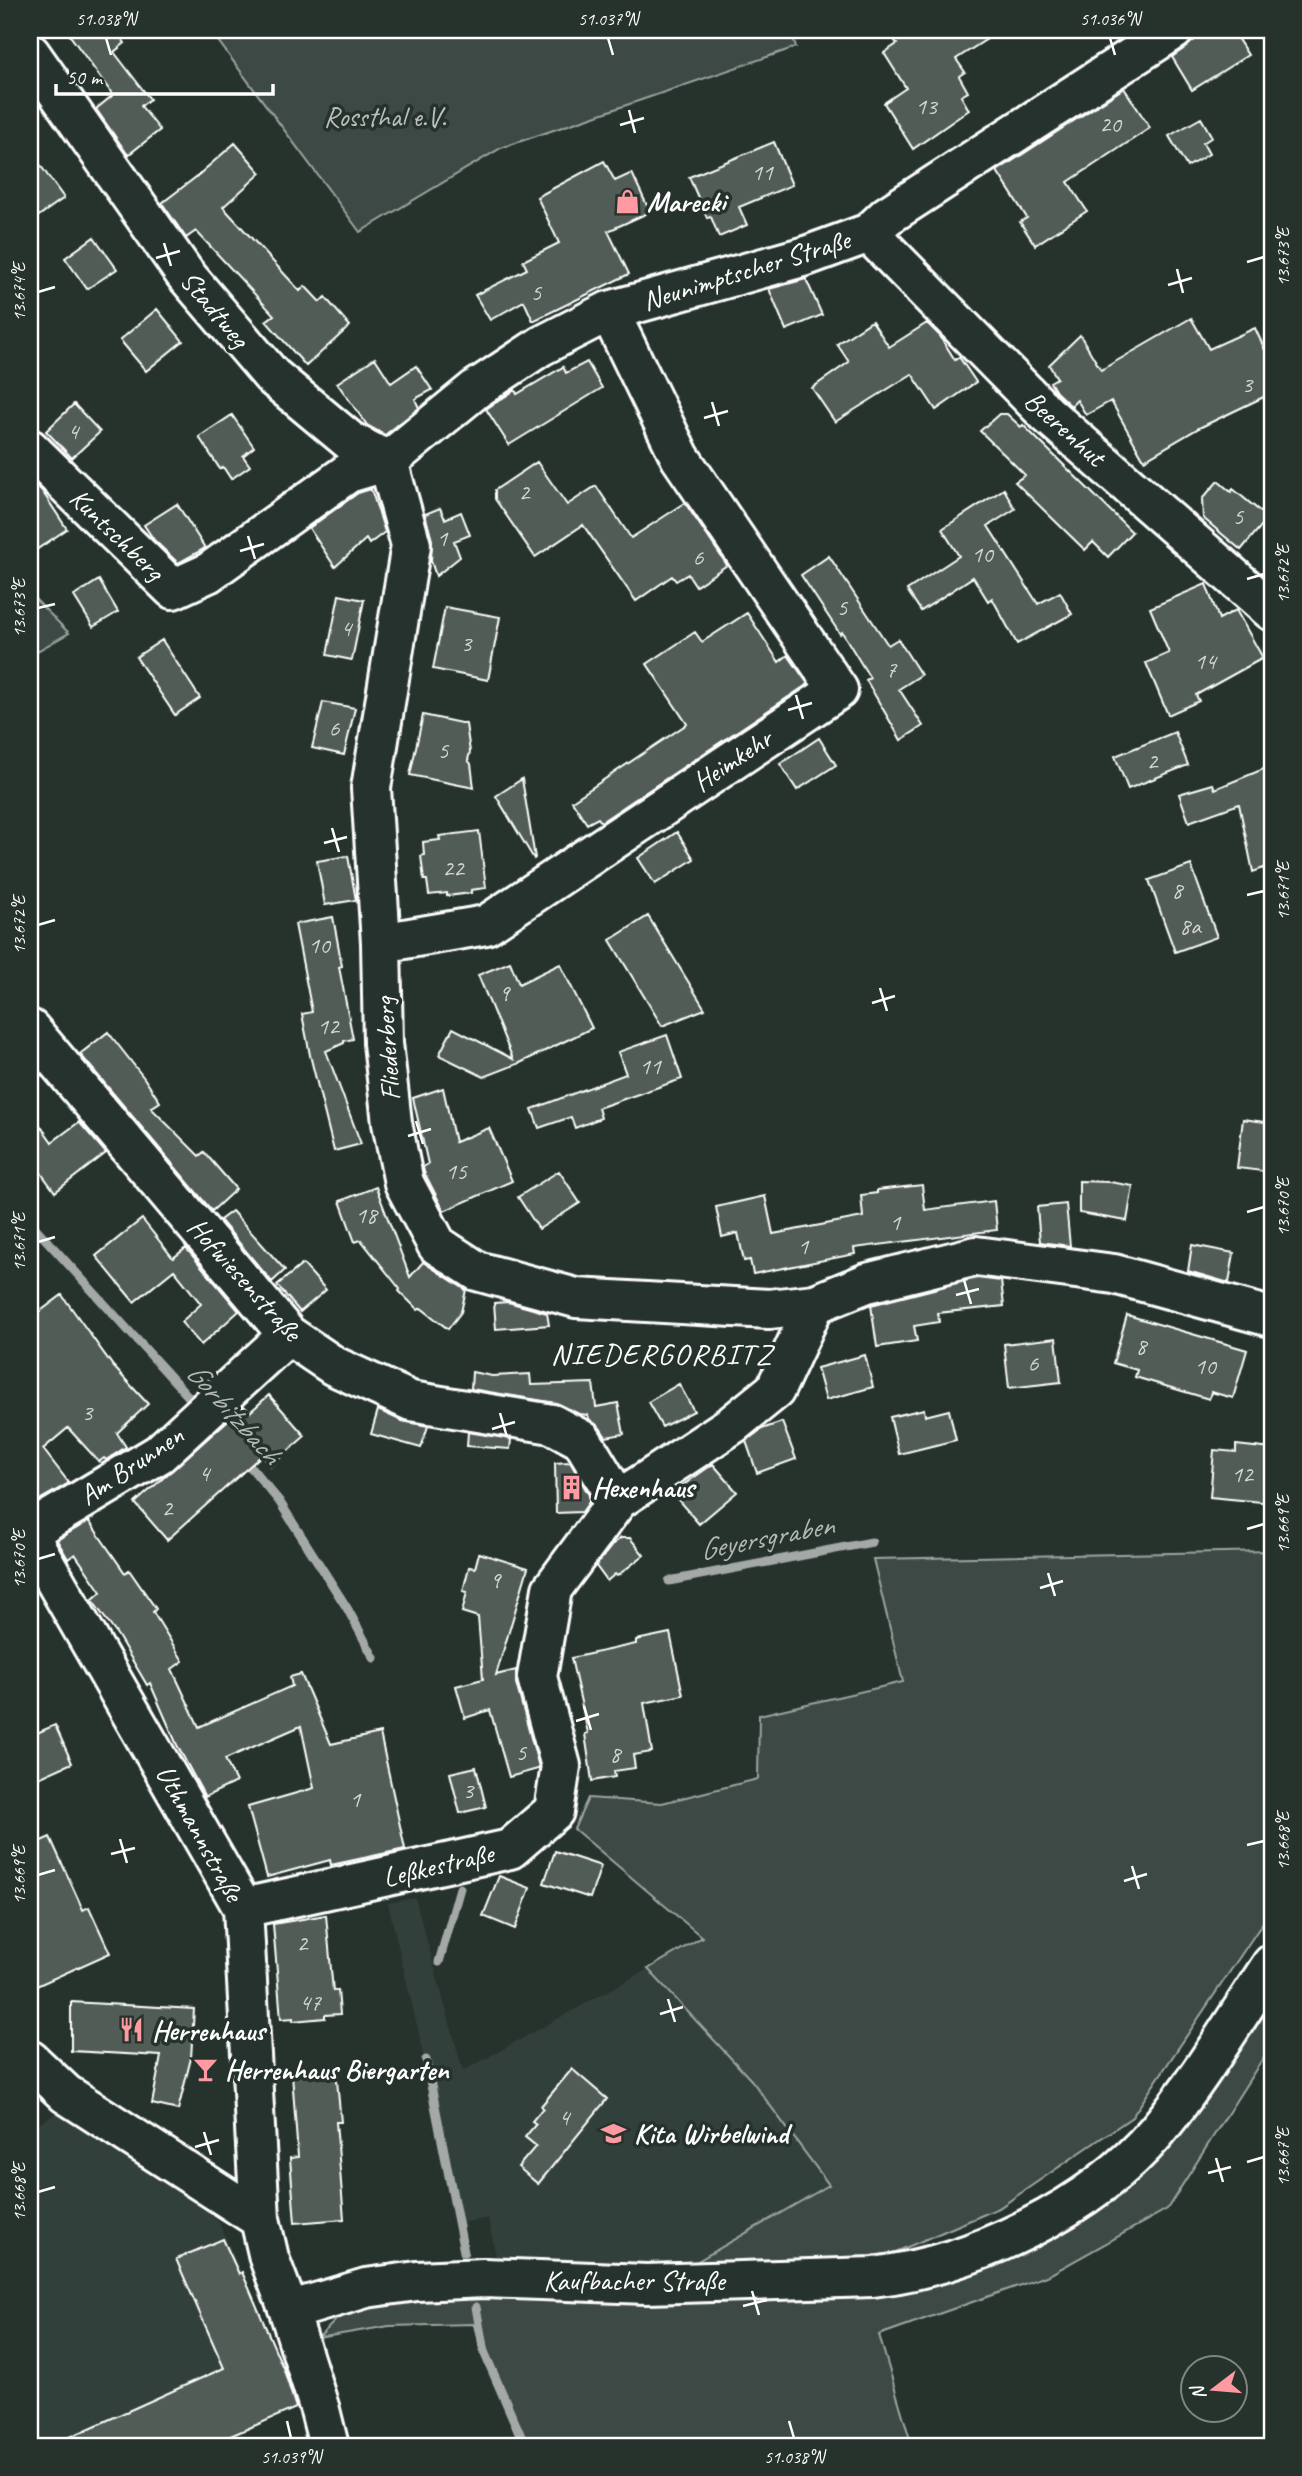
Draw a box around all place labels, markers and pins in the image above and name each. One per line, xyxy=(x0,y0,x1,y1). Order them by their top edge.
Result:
place label: Marecki xyxy=(647,184,729,219)
shop icon: Marecki xyxy=(613,187,641,215)
place label: Hexenhaus xyxy=(592,1470,697,1505)
building icon: Hexenhaus xyxy=(558,1473,586,1501)
place label: Herrenhaus xyxy=(152,2013,268,2048)
restaurant icon: Herrenhaus xyxy=(118,2016,146,2044)
place label: Herrenhaus Biergarten xyxy=(225,2052,450,2087)
bar icon: Herrenhaus Biergarten xyxy=(191,2055,219,2083)
place label: Kita Wirbelwind xyxy=(634,2116,793,2151)
school or university icon: Kita Wirbelwind xyxy=(600,2119,628,2147)

